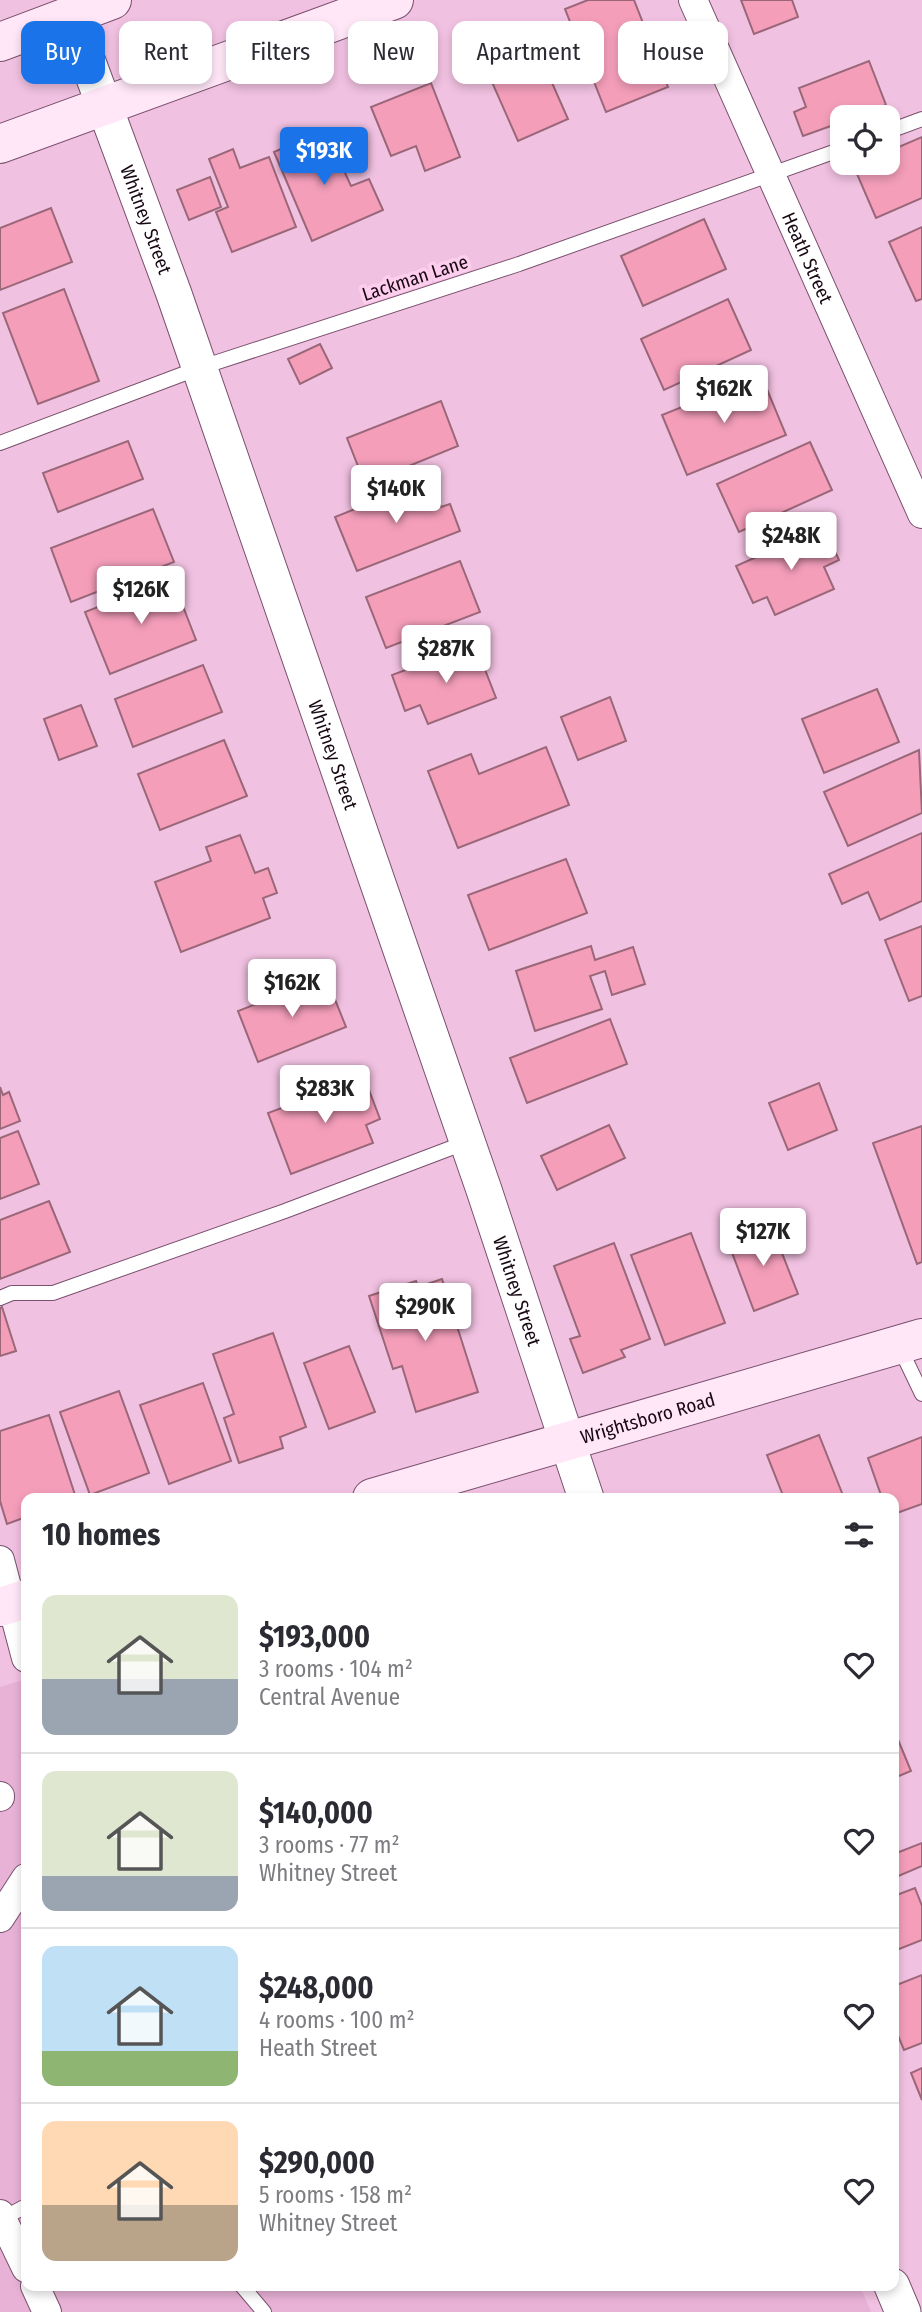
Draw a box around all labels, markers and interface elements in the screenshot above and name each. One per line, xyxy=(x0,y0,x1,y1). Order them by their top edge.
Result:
chip: Buy xyxy=(21,21,105,84)
chip: Rent xyxy=(119,21,212,84)
chip: Filters xyxy=(226,21,334,84)
chip: New xyxy=(348,21,438,84)
chip: Apartment xyxy=(452,21,604,84)
chip: House xyxy=(618,21,728,84)
map controls xyxy=(830,105,900,175)
button: locate xyxy=(830,105,900,175)
pin: $193K xyxy=(275,128,373,187)
text: $193K xyxy=(296,136,352,164)
street label: Whitney Street xyxy=(116,162,177,278)
street label: Heath Street xyxy=(777,208,838,308)
street label: Lackman Lane xyxy=(359,250,471,306)
pin: $162K xyxy=(675,366,773,425)
text: $162K xyxy=(696,374,752,402)
pin: $140K xyxy=(347,466,445,525)
text: $140K xyxy=(367,474,425,502)
pin: $248K xyxy=(742,512,840,572)
text: $248K xyxy=(762,521,820,549)
pin: $126K xyxy=(92,566,190,626)
text: $126K xyxy=(113,575,169,603)
pin: $287K xyxy=(397,626,495,685)
text: $287K xyxy=(418,634,474,662)
street label: Whitney Street xyxy=(304,697,363,813)
pin: $162K xyxy=(243,960,341,1019)
text: $162K xyxy=(264,968,320,996)
pin: $283K xyxy=(276,1066,374,1125)
text: $283K xyxy=(296,1074,354,1102)
pin: $127K xyxy=(714,1208,812,1268)
text: $127K xyxy=(736,1217,790,1245)
street label: Whitney Street xyxy=(489,1233,547,1350)
pin: $290K xyxy=(376,1284,474,1343)
text: $290K xyxy=(395,1292,455,1320)
street label: Wrightsboro Road xyxy=(578,1387,718,1448)
icon: filters xyxy=(840,1516,878,1554)
text: 10 homes xyxy=(42,1517,160,1553)
text: $193,000 xyxy=(259,1619,370,1655)
icon: home xyxy=(98,1623,182,1707)
icon: heart xyxy=(840,1646,878,1684)
text: 3 rooms · 104 m² xyxy=(259,1655,413,1683)
text: Central Avenue xyxy=(259,1683,400,1711)
text: $140,000 xyxy=(259,1795,373,1831)
icon: home xyxy=(98,1799,182,1883)
icon: heart xyxy=(840,1822,878,1860)
text: 3 rooms · 77 m² xyxy=(259,1831,400,1859)
text: Whitney Street xyxy=(259,1859,397,1887)
text: $248,000 xyxy=(259,1970,374,2006)
icon: home xyxy=(98,1974,182,2058)
icon: heart xyxy=(840,1997,878,2035)
text: 4 rooms · 100 m² xyxy=(259,2006,415,2034)
text: Heath Street xyxy=(259,2034,377,2062)
text: $290,000 xyxy=(259,2145,375,2181)
icon: home xyxy=(98,2149,182,2233)
icon: heart xyxy=(840,2172,878,2210)
text: 5 rooms · 158 m² xyxy=(259,2181,412,2209)
text: Whitney Street xyxy=(259,2209,397,2237)

